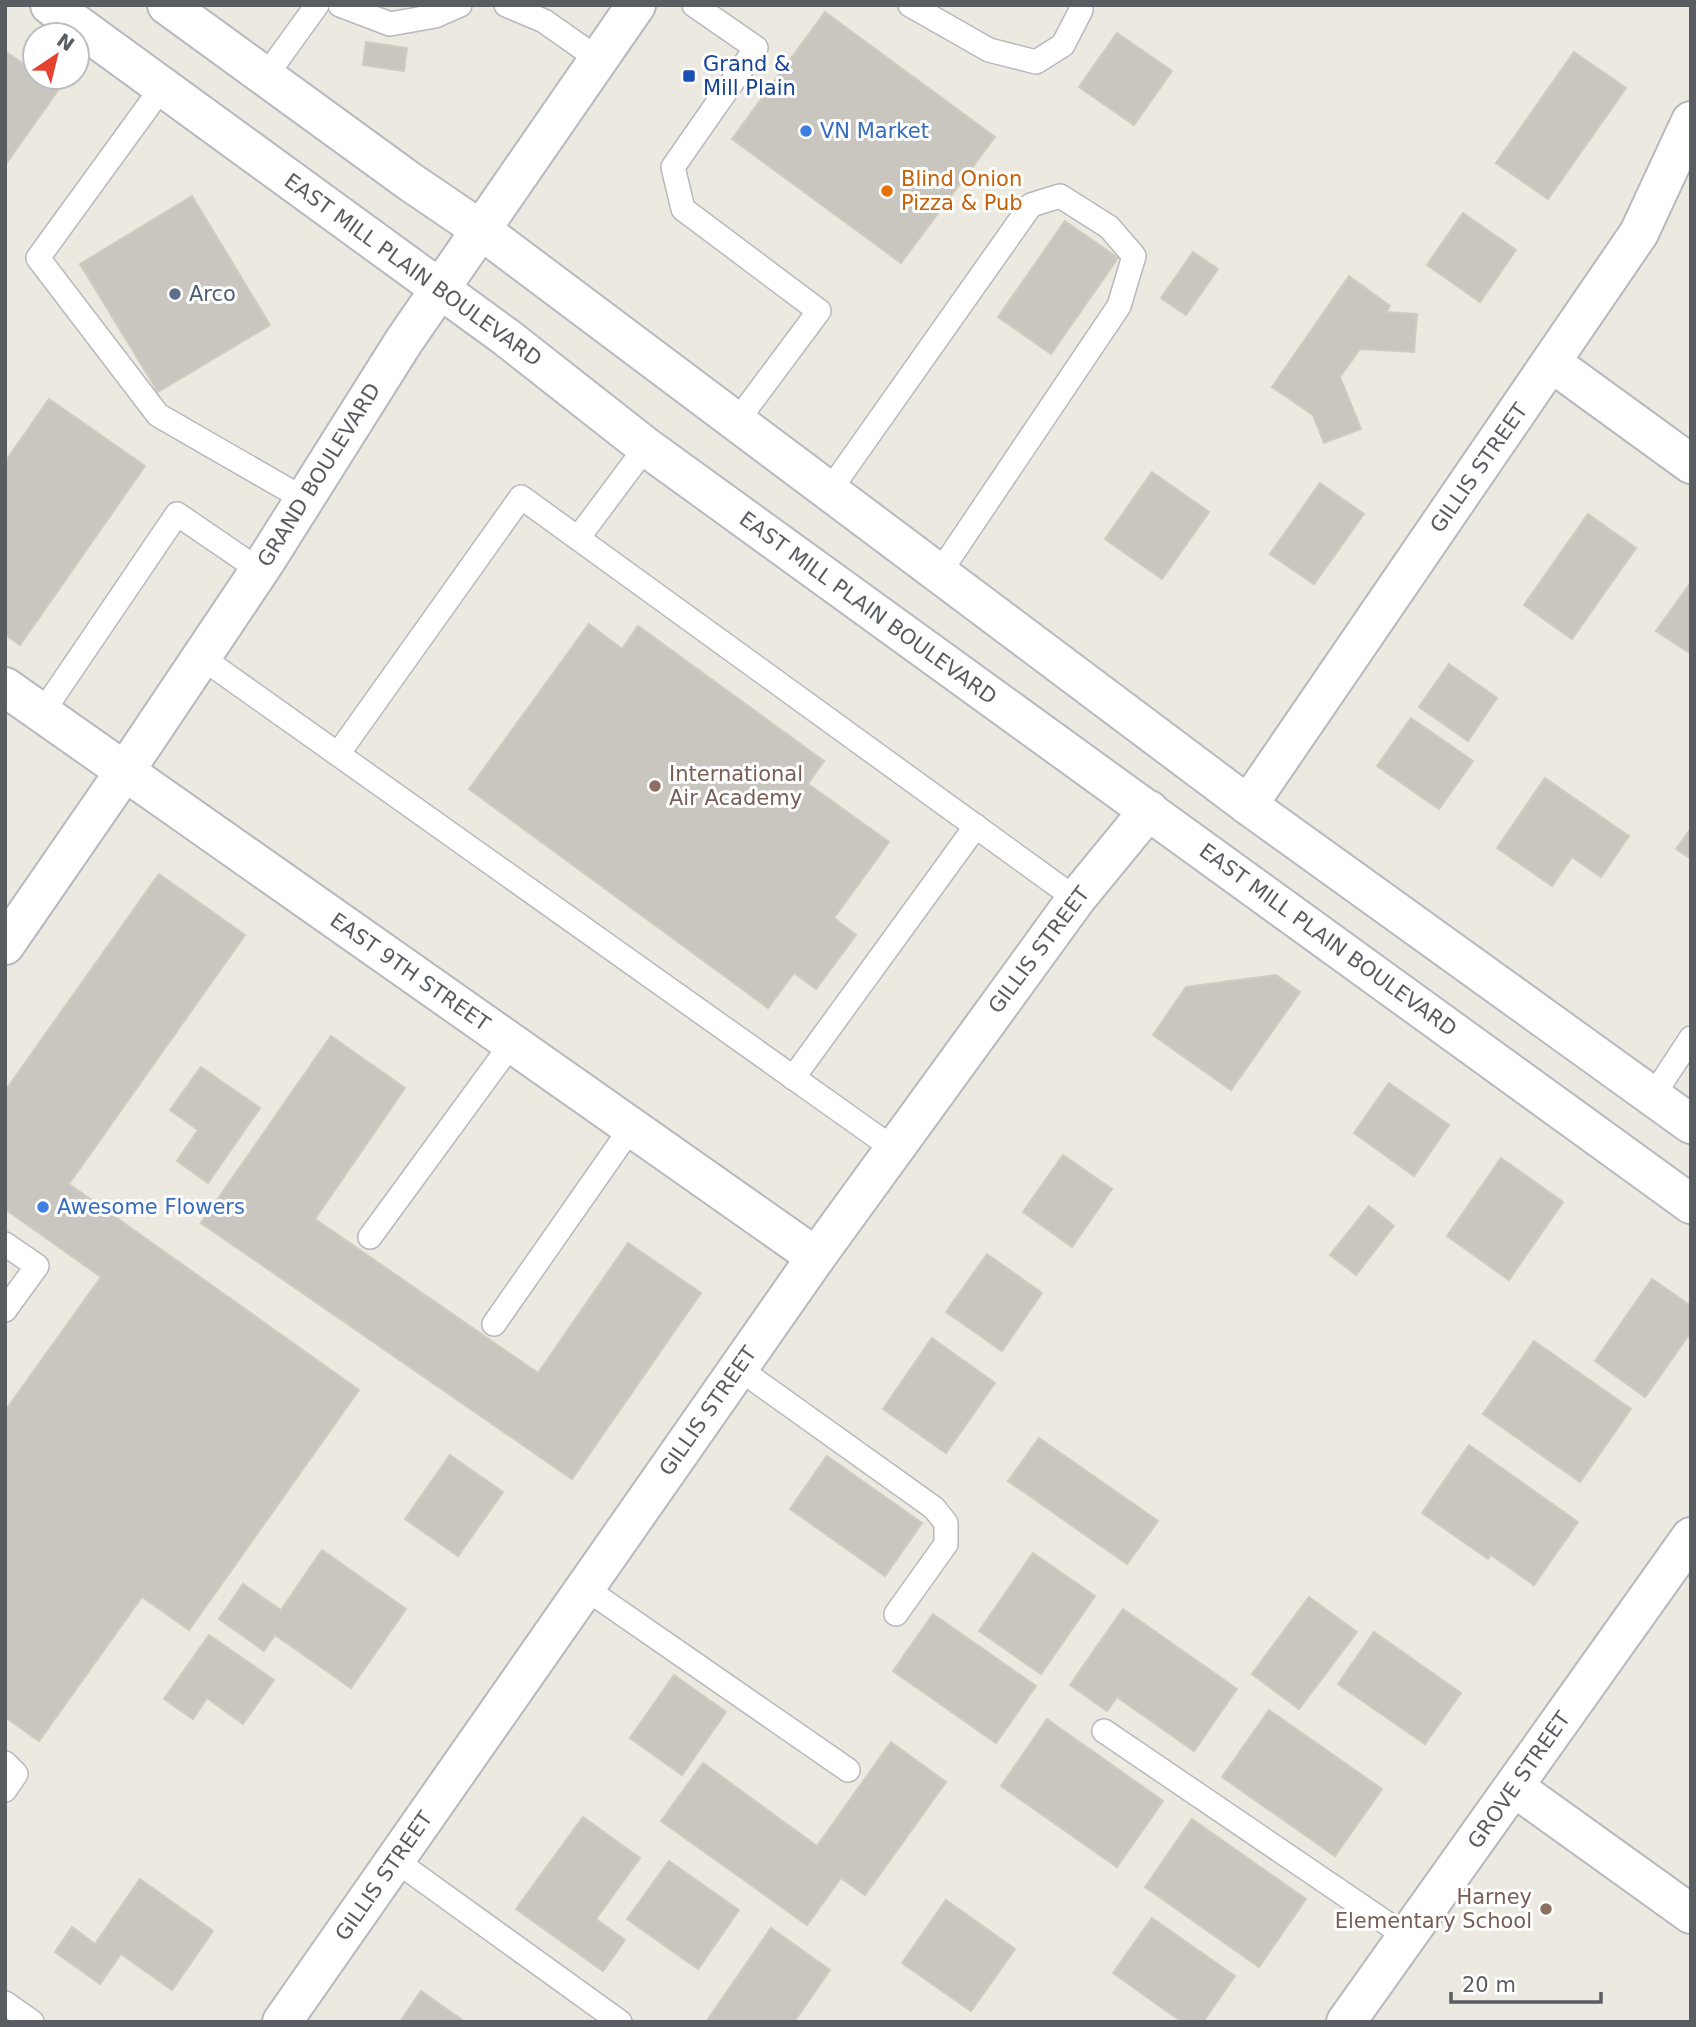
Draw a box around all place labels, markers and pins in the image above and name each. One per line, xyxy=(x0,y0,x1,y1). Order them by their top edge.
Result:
place label: Grand & Mill Plain xyxy=(703,52,796,100)
marker: Grand & Mill Plain xyxy=(681,68,697,84)
place label: VN Market xyxy=(820,119,929,143)
marker: VN Market xyxy=(798,123,814,139)
place label: Blind Onion Pizza & Pub xyxy=(901,167,1023,215)
marker: Blind Onion Pizza & Pub xyxy=(879,183,895,199)
place label: Arco xyxy=(189,282,236,306)
marker: Arco xyxy=(167,286,183,302)
place label: International Air Academy xyxy=(669,762,803,810)
marker: International Air Academy xyxy=(647,778,663,794)
place label: Awesome Flowers xyxy=(57,1195,245,1219)
marker: Awesome Flowers xyxy=(35,1199,51,1215)
place label: Harney Elementary School xyxy=(1335,1885,1532,1933)
marker: Harney Elementary School xyxy=(1538,1901,1554,1917)

